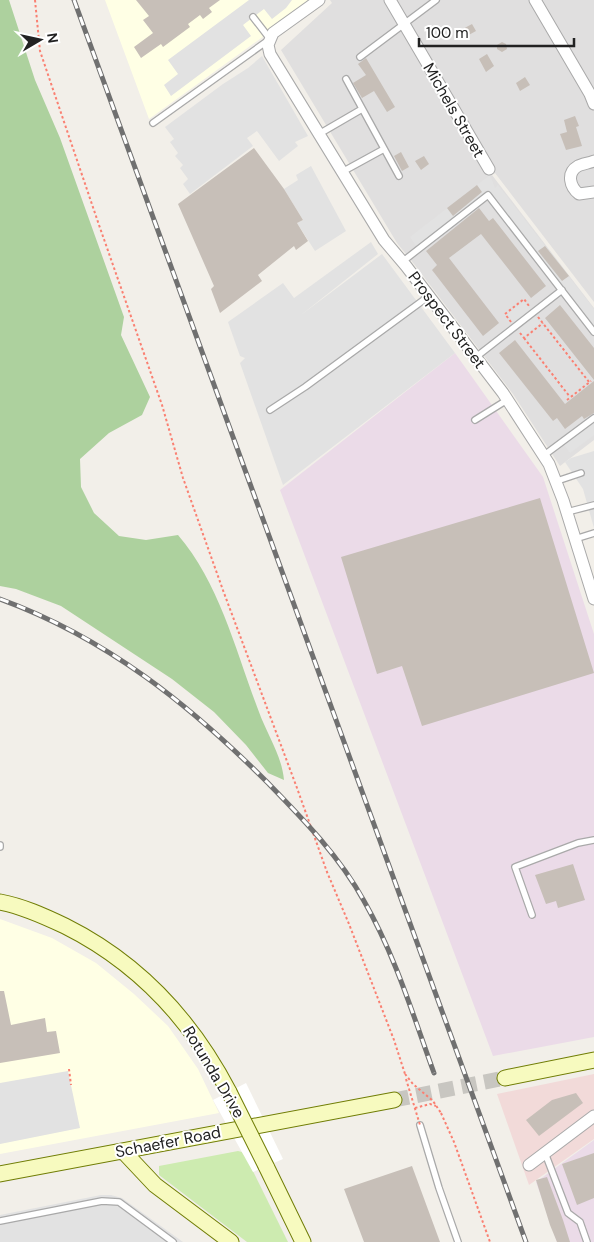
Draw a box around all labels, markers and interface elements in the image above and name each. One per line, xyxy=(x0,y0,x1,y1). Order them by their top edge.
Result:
north arrow xyxy=(15,15,65,65)
scale bar xyxy=(419,15,574,47)
text: 100 m xyxy=(426,23,469,43)
text: N xyxy=(43,32,63,44)
street label: Michels Street xyxy=(418,59,490,161)
street label: Prospect Street xyxy=(404,267,490,373)
street label: Rotunda Drive xyxy=(178,1022,250,1122)
street label: Schaefer Road xyxy=(113,1121,223,1163)

